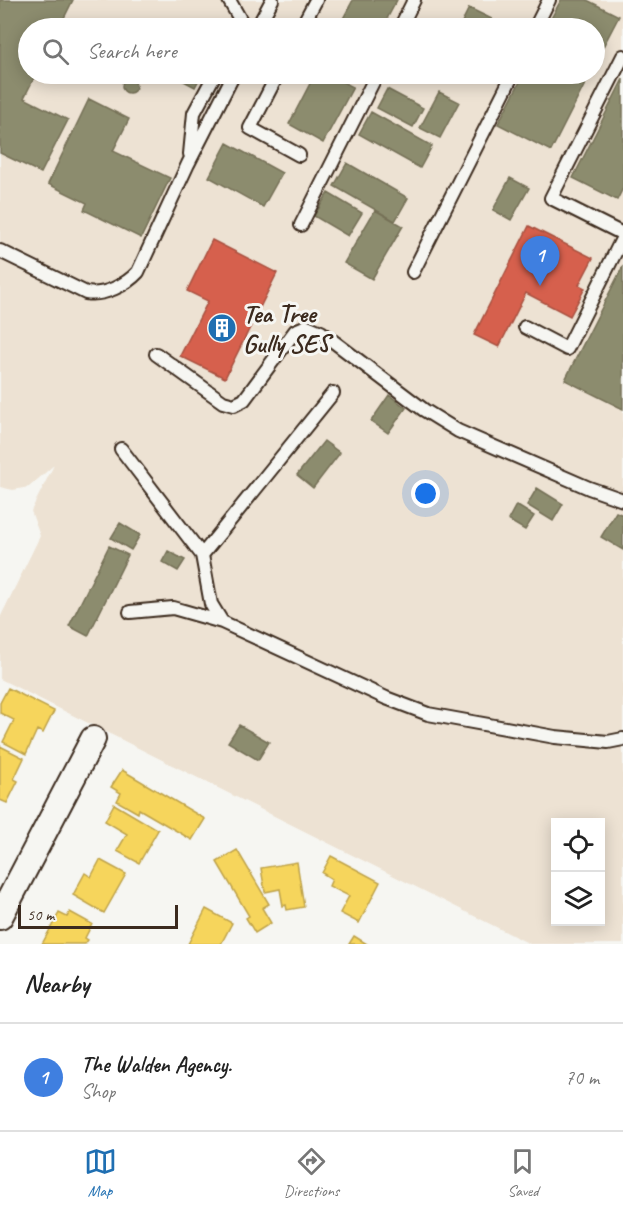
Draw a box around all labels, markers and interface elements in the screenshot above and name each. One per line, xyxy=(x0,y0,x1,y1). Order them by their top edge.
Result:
search box xyxy=(18,18,605,84)
icon: search xyxy=(39,35,72,68)
text: Search here xyxy=(87,37,177,65)
pin: 1 xyxy=(520,236,560,286)
place label: Tea Tree Gully SES xyxy=(243,297,334,360)
building icon: Tea Tree Gully SES xyxy=(206,312,238,344)
your location xyxy=(411,479,440,508)
map controls xyxy=(551,818,605,926)
button: locate xyxy=(551,818,605,872)
button: layers xyxy=(551,872,605,926)
scale bar xyxy=(18,902,178,930)
text: 50 m xyxy=(27,905,54,925)
text: Nearby xyxy=(24,967,89,1000)
text: The Walden Agency. xyxy=(81,1051,232,1079)
text: 1 xyxy=(39,1065,48,1090)
text: 70 m xyxy=(565,1065,599,1090)
text: Shop xyxy=(81,1079,115,1104)
tab: Map xyxy=(84,1145,117,1201)
tab: Directions xyxy=(284,1145,339,1201)
tab: Saved xyxy=(506,1145,539,1201)

